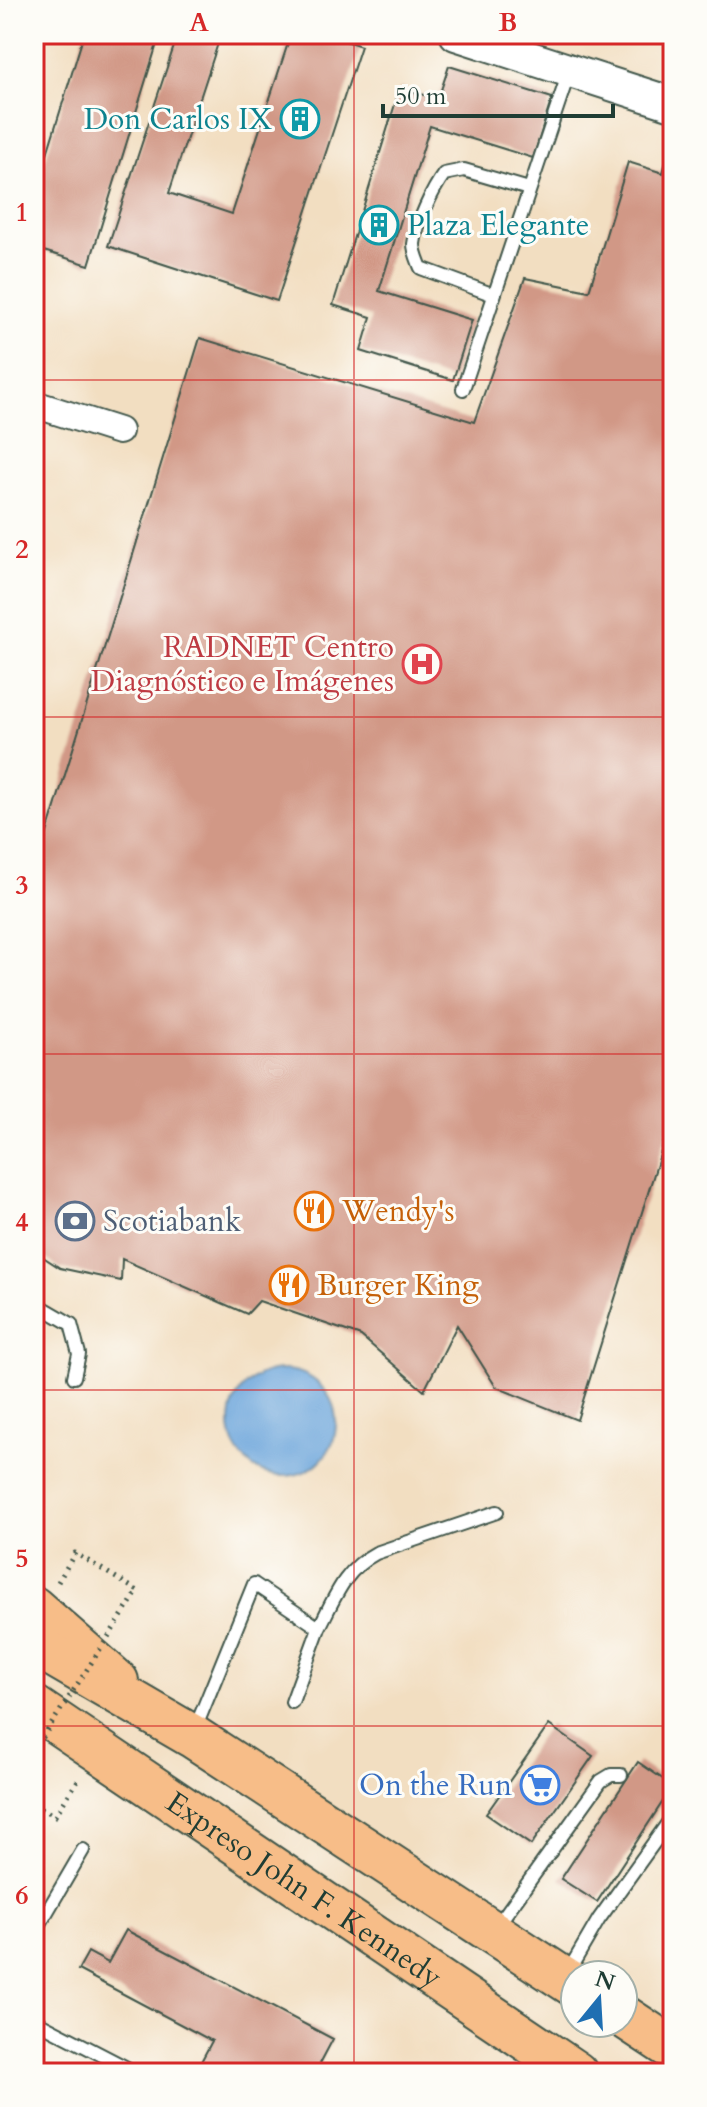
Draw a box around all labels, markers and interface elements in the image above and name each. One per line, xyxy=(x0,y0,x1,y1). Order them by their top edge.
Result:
text: A xyxy=(189,5,209,40)
text: B xyxy=(499,5,517,40)
scale bar xyxy=(383,68,613,118)
text: 50 m xyxy=(395,80,447,113)
building icon: Don Carlos IX xyxy=(279,98,321,140)
place label: Don Carlos IX xyxy=(84,99,272,140)
text: 1 xyxy=(15,195,29,230)
building icon: Plaza Elegante xyxy=(358,204,400,246)
place label: Plaza Elegante xyxy=(407,205,589,246)
text: 2 xyxy=(15,532,29,567)
place label: RADNET Centro Diagnóstico e Imágenes xyxy=(91,627,394,702)
hospital icon: RADNET Centro Diagnóstico e Imágenes xyxy=(401,643,443,685)
text: 3 xyxy=(15,868,29,903)
restaurant icon: Wendy's xyxy=(293,1190,335,1232)
place label: Wendy's xyxy=(341,1191,454,1232)
bank icon: Scotiabank xyxy=(54,1200,96,1242)
place label: Scotiabank xyxy=(103,1201,241,1242)
text: 4 xyxy=(15,1205,29,1240)
restaurant icon: Burger King xyxy=(268,1264,310,1306)
place label: Burger King xyxy=(317,1265,479,1306)
text: 5 xyxy=(15,1541,29,1576)
supermarket icon: On the Run xyxy=(519,1764,561,1806)
place label: On the Run xyxy=(359,1765,512,1806)
street label: Expreso John F. Kennedy xyxy=(158,1782,450,1997)
text: 6 xyxy=(15,1878,29,1913)
north arrow xyxy=(559,1959,639,2039)
text: N xyxy=(591,1964,619,1998)

